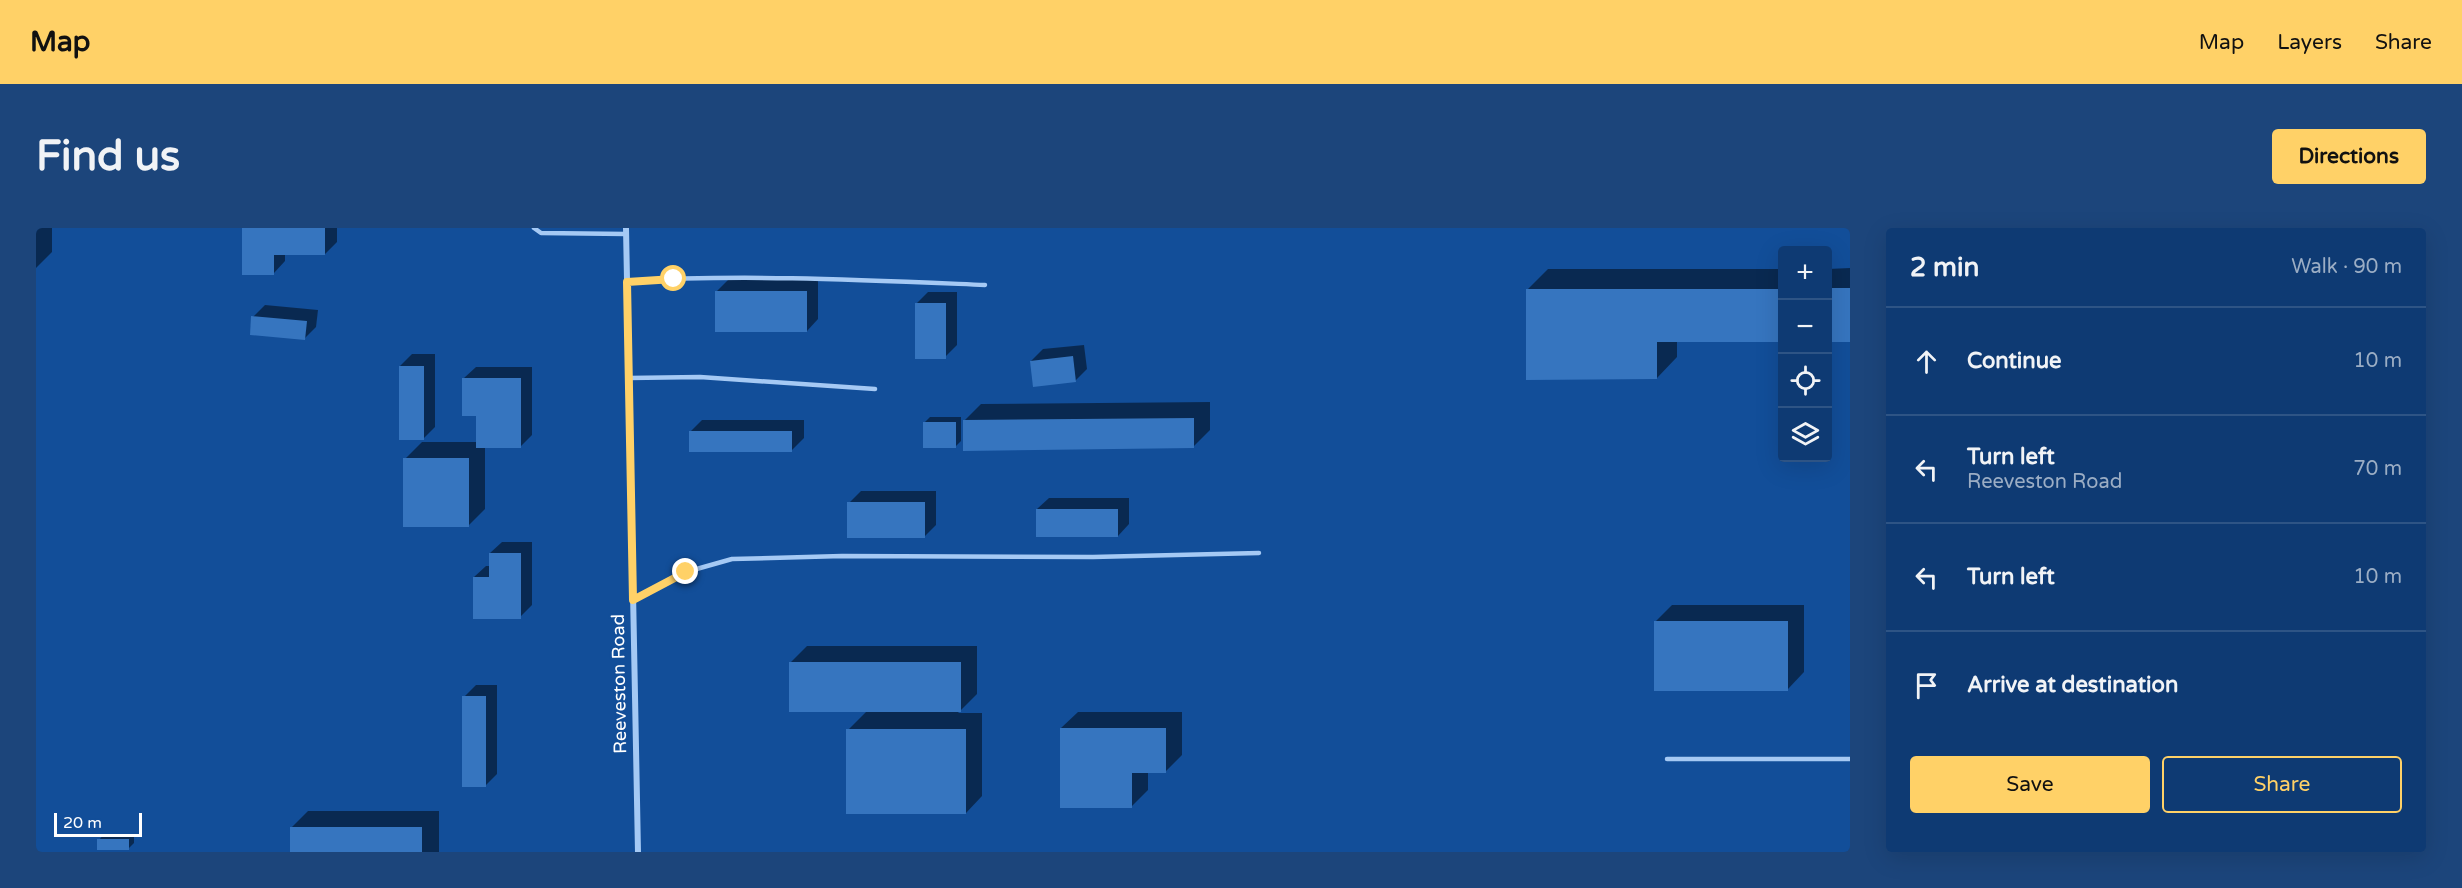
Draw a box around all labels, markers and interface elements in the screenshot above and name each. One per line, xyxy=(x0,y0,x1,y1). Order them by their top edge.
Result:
text: Map xyxy=(30,25,90,59)
text: Map xyxy=(2199,30,2244,55)
text: Layers xyxy=(2277,30,2342,55)
text: Share xyxy=(2375,30,2432,55)
button: Directions xyxy=(2272,129,2426,184)
text: Find us xyxy=(36,131,180,182)
map controls xyxy=(1778,246,1832,462)
button: + xyxy=(1778,246,1832,300)
text: 2 min xyxy=(1910,252,1979,283)
text: Walk · 90 m xyxy=(2291,255,2402,279)
route start xyxy=(660,265,686,291)
button: − xyxy=(1778,300,1832,354)
icon: ahead xyxy=(1910,345,1943,378)
text: Continue xyxy=(1967,348,2062,374)
text: 10 m xyxy=(2353,349,2402,373)
button: locate xyxy=(1778,354,1832,408)
button: layers xyxy=(1778,408,1832,462)
text: Turn left xyxy=(1967,444,2055,470)
icon: left xyxy=(1910,453,1943,486)
text: 70 m xyxy=(2353,457,2402,481)
text: Reeveston Road xyxy=(1967,470,2122,494)
route end xyxy=(672,558,698,584)
icon: left xyxy=(1910,561,1943,594)
text: Turn left xyxy=(1967,564,2055,590)
text: 10 m xyxy=(2353,565,2402,589)
street label: Reeveston Road xyxy=(607,614,631,754)
icon: arrive xyxy=(1910,669,1943,702)
text: Arrive at destination xyxy=(1967,672,2178,698)
button: Save xyxy=(1910,756,2150,813)
button: Share xyxy=(2162,756,2402,813)
scale bar xyxy=(54,810,142,838)
text: 20 m xyxy=(63,813,102,833)

